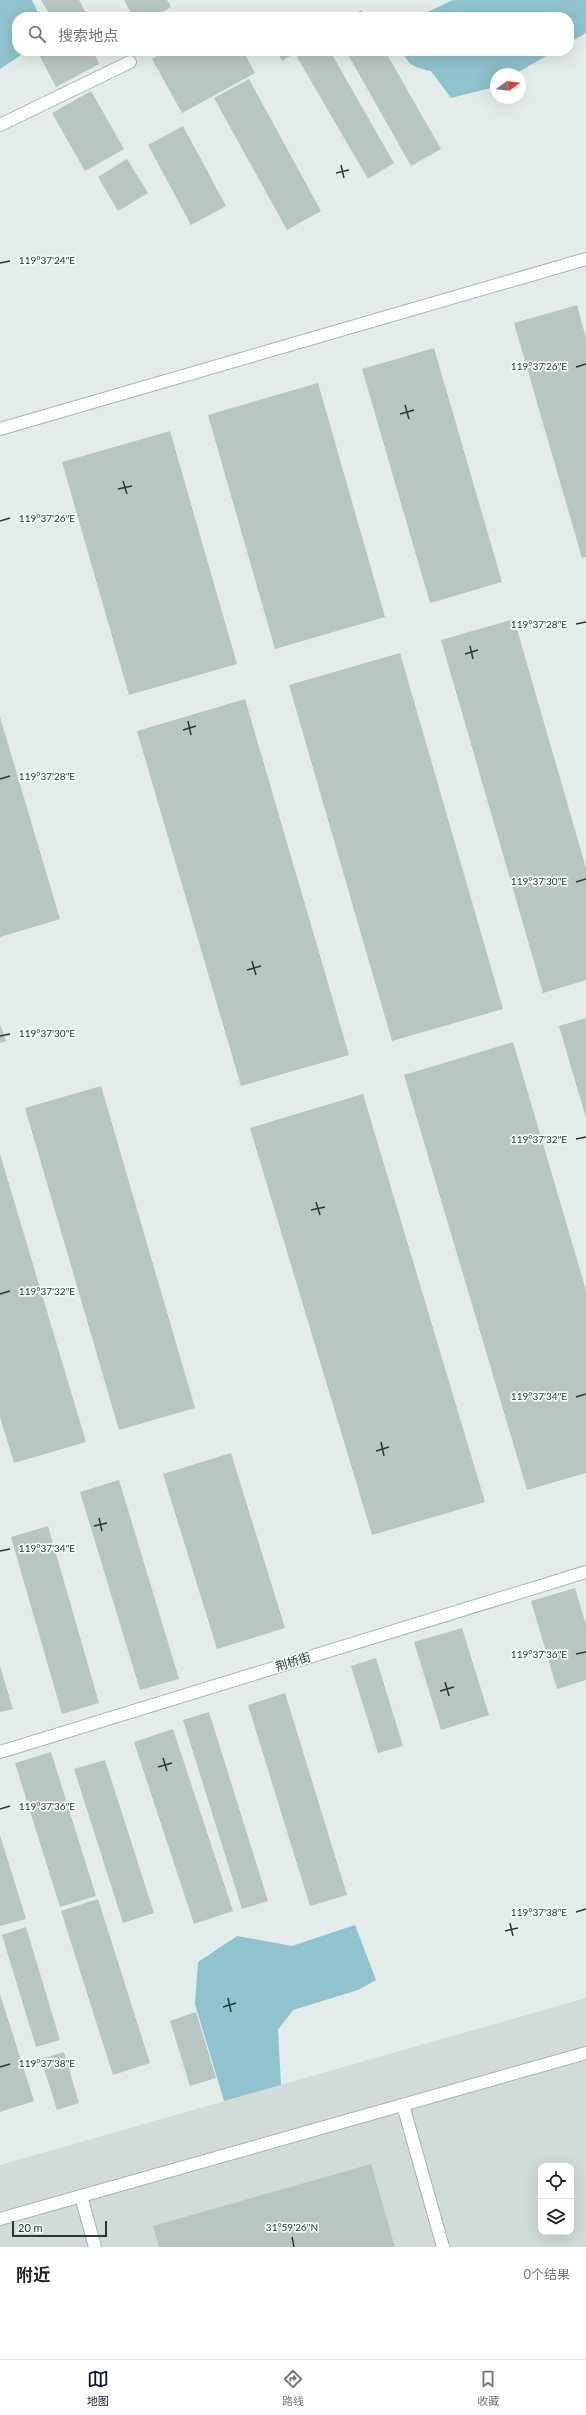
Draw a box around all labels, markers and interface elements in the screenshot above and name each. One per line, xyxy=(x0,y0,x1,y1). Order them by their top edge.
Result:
search box xyxy=(12,12,574,56)
icon: search xyxy=(26,23,48,45)
text: 搜索地点 xyxy=(58,26,118,44)
north arrow xyxy=(490,68,526,104)
text: 119°37'24"E xyxy=(19,254,75,266)
text: 119°37'26"E xyxy=(511,360,567,372)
text: 119°37'26"E xyxy=(19,512,75,524)
text: 119°37'28"E xyxy=(511,618,567,630)
text: 119°37'28"E xyxy=(19,770,75,782)
text: 119°37'30"E xyxy=(511,875,567,887)
text: 119°37'30"E xyxy=(19,1027,75,1039)
text: 119°37'32"E xyxy=(511,1133,567,1145)
text: 119°37'32"E xyxy=(19,1285,75,1297)
text: 119°37'34"E xyxy=(511,1390,567,1402)
text: 119°37'34"E xyxy=(19,1542,75,1554)
text: 119°37'36"E xyxy=(511,1648,567,1660)
street label: 荆桥街 xyxy=(273,1649,312,1674)
text: 119°37'36"E xyxy=(19,1800,75,1812)
text: 119°37'38"E xyxy=(511,1906,567,1918)
text: 119°37'38"E xyxy=(19,2057,75,2069)
map controls xyxy=(538,2163,574,2235)
button: locate xyxy=(538,2163,574,2199)
button: layers xyxy=(538,2199,574,2235)
scale bar xyxy=(12,2219,107,2238)
text: 20 m xyxy=(18,2221,43,2234)
text: 31°59'26"N xyxy=(266,2221,318,2233)
text: 附近 xyxy=(16,2264,50,2285)
text: 0个结果 xyxy=(523,2266,570,2282)
tab: 地图 xyxy=(87,2368,109,2408)
tab: 路线 xyxy=(282,2368,304,2408)
tab: 收藏 xyxy=(477,2368,499,2408)

